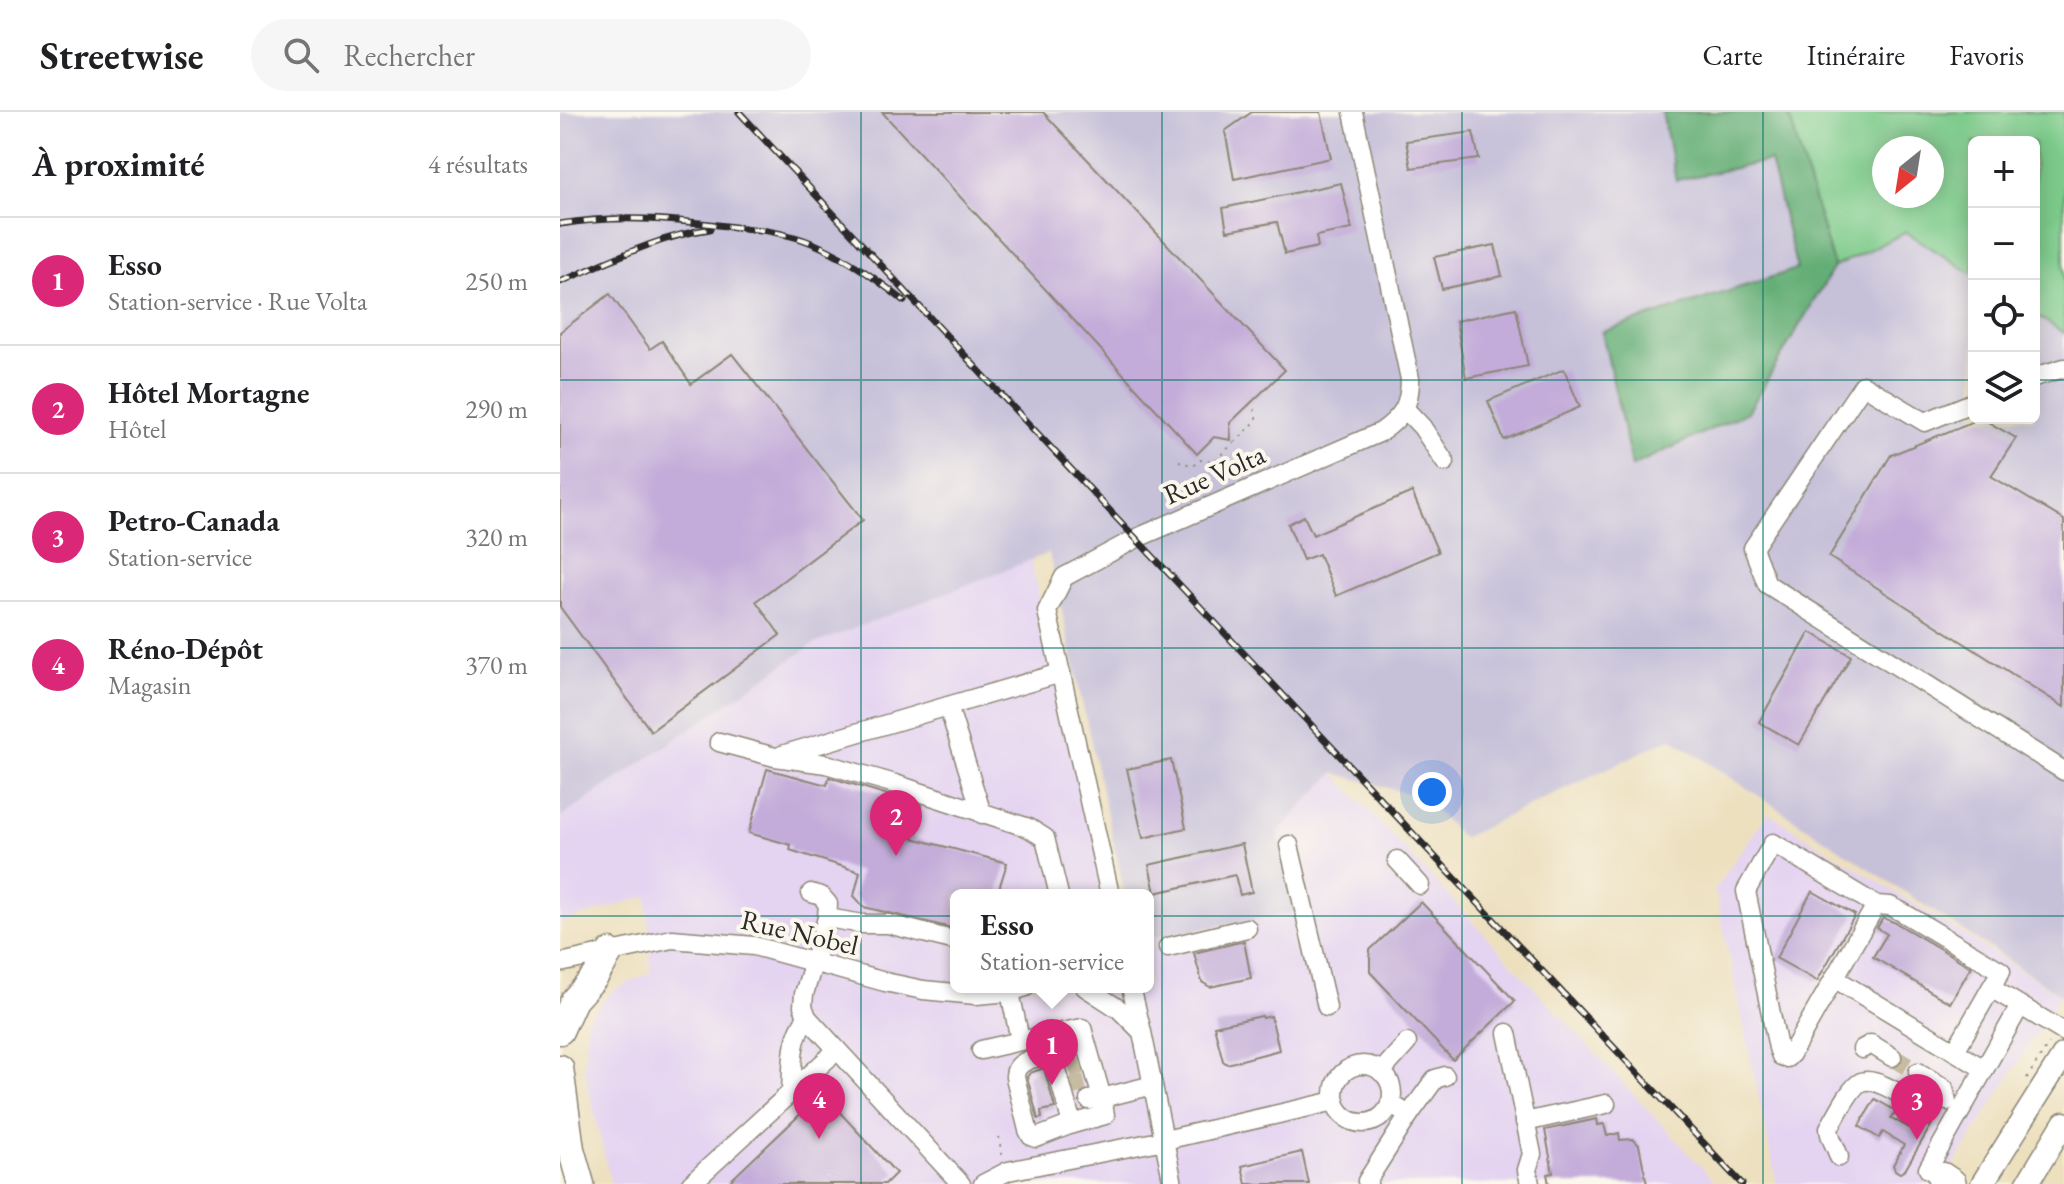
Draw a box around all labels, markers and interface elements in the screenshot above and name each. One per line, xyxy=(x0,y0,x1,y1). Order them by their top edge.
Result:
search box xyxy=(251,19,811,91)
text: Streetwise xyxy=(40,31,203,80)
icon: search xyxy=(279,33,323,77)
text: Rechercher xyxy=(343,36,475,75)
text: Carte xyxy=(1703,37,1763,73)
text: Itinéraire xyxy=(1807,37,1905,73)
text: Favoris xyxy=(1949,37,2024,73)
north arrow xyxy=(1872,136,1944,208)
map controls xyxy=(1968,136,2040,424)
button: + xyxy=(1968,136,2040,208)
text: À proximité xyxy=(32,142,205,186)
text: 4 résultats xyxy=(428,147,528,181)
button: − xyxy=(1968,208,2040,280)
text: Esso xyxy=(108,245,162,284)
text: 1 xyxy=(51,264,65,298)
text: 250 m xyxy=(465,264,528,298)
button: locate xyxy=(1968,280,2040,352)
text: Station-service · Rue Volta xyxy=(108,284,367,318)
button: layers xyxy=(1968,352,2040,424)
text: Hôtel Mortagne xyxy=(108,373,310,412)
text: 2 xyxy=(51,392,65,426)
text: 290 m xyxy=(465,392,528,426)
text: Hôtel xyxy=(108,412,166,446)
street label: Rue Volta xyxy=(1158,435,1271,512)
text: Petro-Canada xyxy=(108,501,280,540)
text: 3 xyxy=(51,520,65,554)
text: 320 m xyxy=(465,520,528,554)
text: Station-service xyxy=(108,540,252,574)
text: Réno-Dépôt xyxy=(108,629,263,668)
text: 4 xyxy=(51,648,65,682)
text: 370 m xyxy=(465,648,528,682)
text: Magasin xyxy=(108,668,191,702)
your location xyxy=(1412,772,1452,812)
pin: 2 xyxy=(870,790,922,856)
popup xyxy=(950,889,1154,993)
street label: Rue Nobel xyxy=(738,901,862,963)
text: Esso xyxy=(980,905,1034,944)
text: Station-service xyxy=(980,944,1124,978)
pin: 1 xyxy=(1026,1019,1078,1085)
pin: 4 xyxy=(793,1073,845,1139)
pin: 3 xyxy=(1891,1074,1943,1140)

